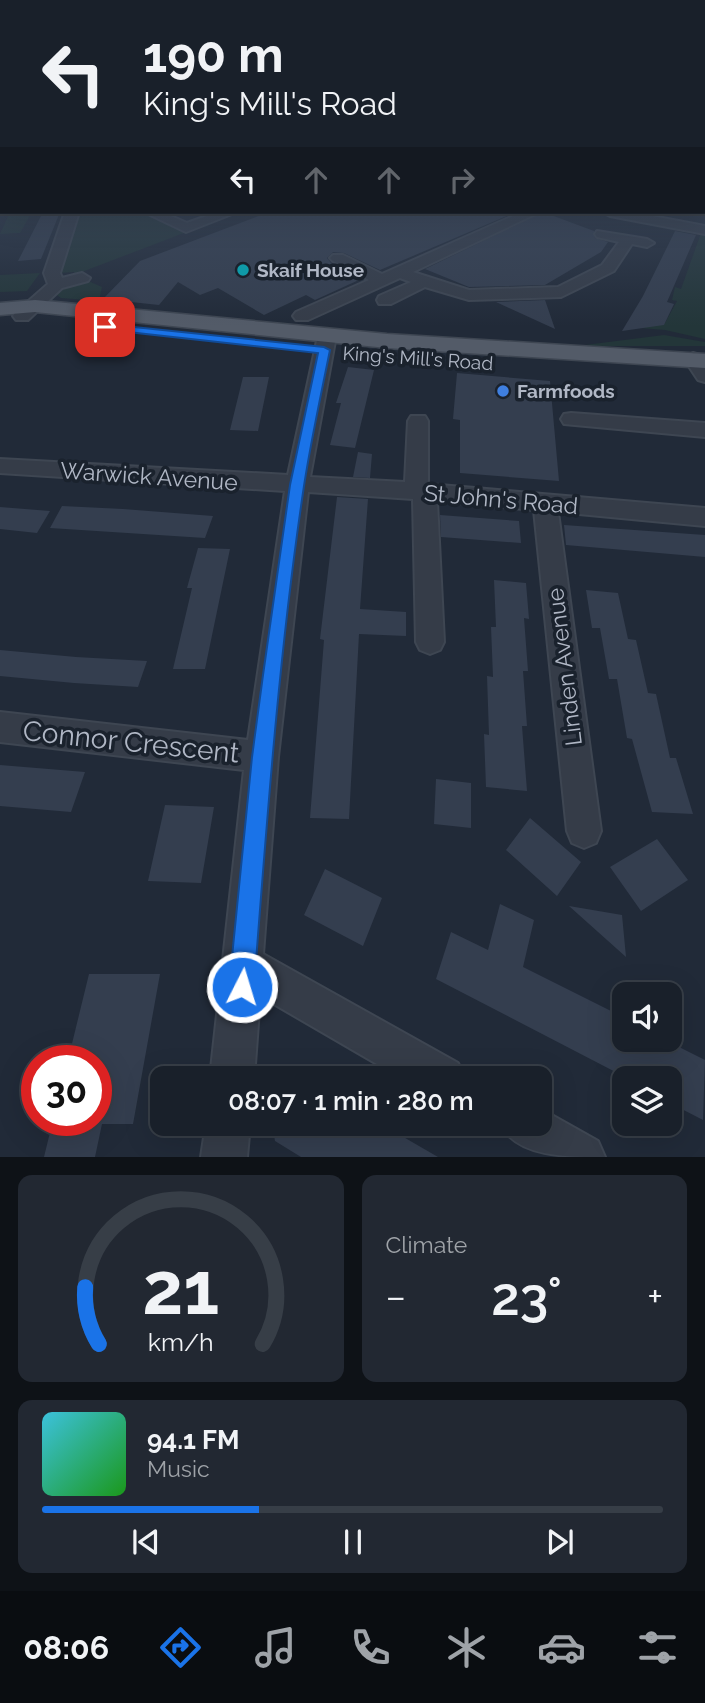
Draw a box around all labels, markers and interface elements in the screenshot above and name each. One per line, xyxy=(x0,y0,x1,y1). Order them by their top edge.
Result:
text: 190 m xyxy=(143,26,284,83)
icon: left xyxy=(28,28,119,119)
text: King's Mill's Road xyxy=(143,85,397,122)
icon: left xyxy=(224,161,262,199)
icon: ahead xyxy=(297,161,335,199)
icon: ahead xyxy=(370,161,408,199)
icon: right xyxy=(443,161,481,199)
place label: Skaif House xyxy=(257,259,364,281)
marker: Skaif House xyxy=(235,262,251,278)
pin xyxy=(75,297,135,357)
icon: arrive xyxy=(86,308,124,346)
street label: King's Mill's Road xyxy=(342,342,494,374)
place label: Farmfoods xyxy=(517,380,615,402)
marker: Farmfoods xyxy=(495,383,511,399)
street label: Warwick Avenue xyxy=(59,456,239,496)
street label: St John's Road xyxy=(423,479,579,519)
street label: Linden Avenue xyxy=(541,586,587,748)
street label: Connor Crescent xyxy=(21,714,241,770)
position arrow xyxy=(205,950,279,1024)
map controls xyxy=(612,982,682,1136)
button: sound xyxy=(612,982,682,1052)
speed limit sign: 30 xyxy=(21,1045,112,1136)
button: layers xyxy=(612,1066,682,1136)
text: 08:07 · 1 min · 280 m xyxy=(228,1086,474,1116)
text: Climate xyxy=(386,1231,467,1258)
text: 21 xyxy=(142,1247,219,1332)
text: 23° xyxy=(491,1266,562,1327)
text: − xyxy=(386,1274,406,1319)
text: + xyxy=(647,1274,663,1319)
text: km/h xyxy=(148,1327,214,1357)
text: 94.1 FM xyxy=(147,1425,240,1455)
text: Music xyxy=(147,1455,210,1482)
icon: previous xyxy=(127,1523,165,1561)
icon: pause xyxy=(334,1523,372,1561)
icon: next xyxy=(541,1523,579,1561)
icon: directions xyxy=(156,1623,205,1672)
icon: music xyxy=(251,1623,300,1672)
icon: phone xyxy=(346,1623,395,1672)
icon: climate xyxy=(442,1623,491,1672)
icon: car xyxy=(537,1623,586,1672)
icon: filters xyxy=(633,1623,682,1672)
text: 08:06 xyxy=(23,1629,109,1666)

